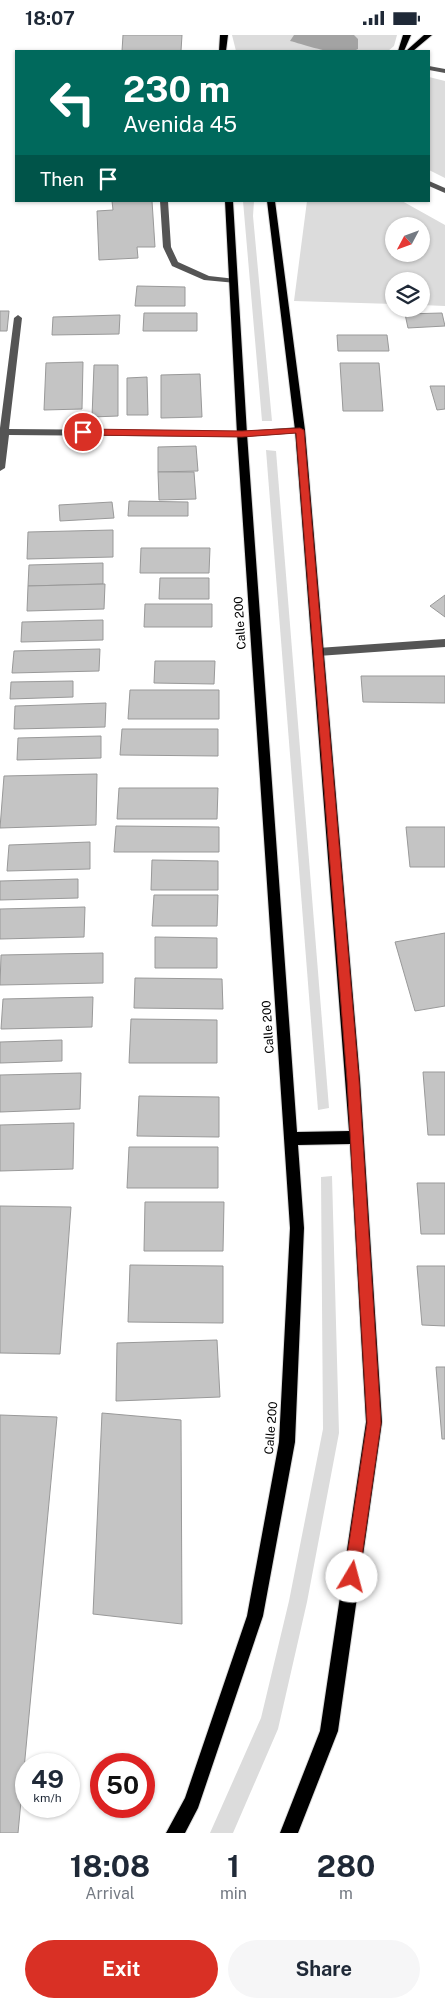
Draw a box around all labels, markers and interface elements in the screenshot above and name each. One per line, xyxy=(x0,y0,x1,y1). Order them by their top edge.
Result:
text: 18:07 xyxy=(25,7,75,29)
text: 230 m xyxy=(123,69,230,110)
icon: left xyxy=(40,70,105,135)
text: Avenida 45 xyxy=(123,111,237,137)
icon: arrive xyxy=(94,165,122,193)
text: Then xyxy=(40,168,84,190)
north arrow xyxy=(385,217,430,263)
map controls xyxy=(385,217,430,317)
button: layers xyxy=(385,272,430,317)
pin xyxy=(62,411,104,453)
icon: arrive xyxy=(69,418,97,446)
street label: Calle 200 xyxy=(231,596,249,650)
street label: Calle 200 xyxy=(259,1000,277,1054)
street label: Calle 200 xyxy=(262,1401,280,1455)
position arrow xyxy=(325,1550,377,1602)
speed limit sign: 50 xyxy=(90,1753,155,1818)
text: 49 xyxy=(31,1764,64,1794)
text: km/h xyxy=(33,1791,62,1805)
text: 18:08 xyxy=(70,1848,150,1884)
text: 1 xyxy=(227,1848,240,1884)
text: 280 xyxy=(317,1848,375,1884)
text: Arrival xyxy=(85,1884,135,1903)
text: min xyxy=(220,1884,247,1903)
text: m xyxy=(339,1884,353,1903)
button: Exit xyxy=(25,1940,218,1998)
button: Share xyxy=(228,1940,420,1998)

